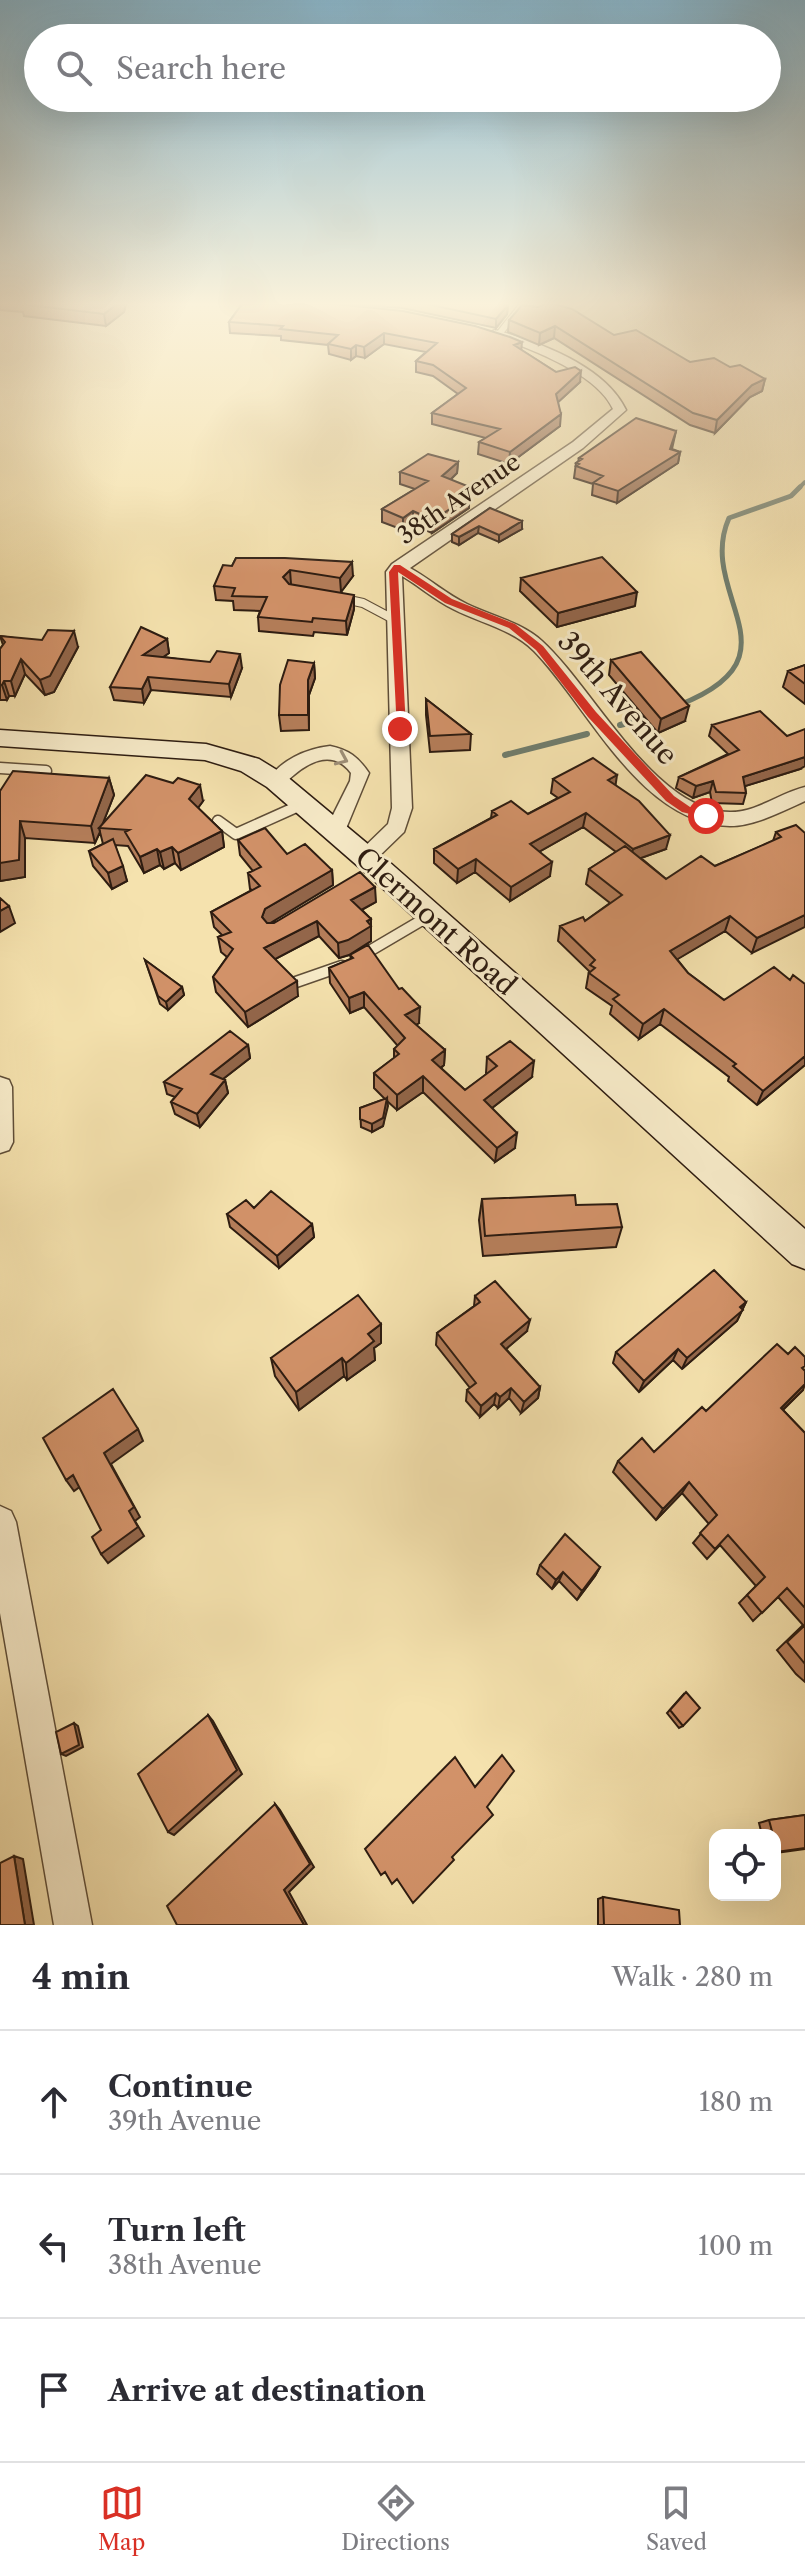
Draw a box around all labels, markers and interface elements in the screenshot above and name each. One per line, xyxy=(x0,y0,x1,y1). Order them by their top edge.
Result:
search box xyxy=(24,24,781,112)
icon: search xyxy=(52,46,96,90)
text: Search here xyxy=(116,50,286,87)
street label: 38th Avenue xyxy=(392,447,526,550)
street label: 39th Avenue xyxy=(551,625,685,771)
route end xyxy=(382,711,418,747)
one-way arrow xyxy=(334,750,349,766)
route start xyxy=(688,798,724,834)
street label: Clermont Road xyxy=(349,840,523,1002)
map controls xyxy=(709,1829,781,1901)
button: locate xyxy=(709,1829,781,1901)
text: 4 min xyxy=(32,1956,130,1998)
text: Walk · 280 m xyxy=(612,1961,773,1993)
text: Continue xyxy=(108,2068,253,2105)
icon: ahead xyxy=(32,2080,76,2124)
text: 180 m xyxy=(699,2086,773,2118)
text: 39th Avenue xyxy=(108,2105,261,2137)
text: Turn left xyxy=(108,2212,245,2249)
icon: left xyxy=(32,2224,76,2268)
text: 100 m xyxy=(698,2230,773,2262)
text: 38th Avenue xyxy=(108,2249,261,2281)
icon: arrive xyxy=(32,2368,76,2412)
text: Arrive at destination xyxy=(108,2372,426,2409)
tab: Map xyxy=(98,2481,145,2556)
tab: Directions xyxy=(341,2481,450,2556)
tab: Saved xyxy=(646,2481,707,2556)

